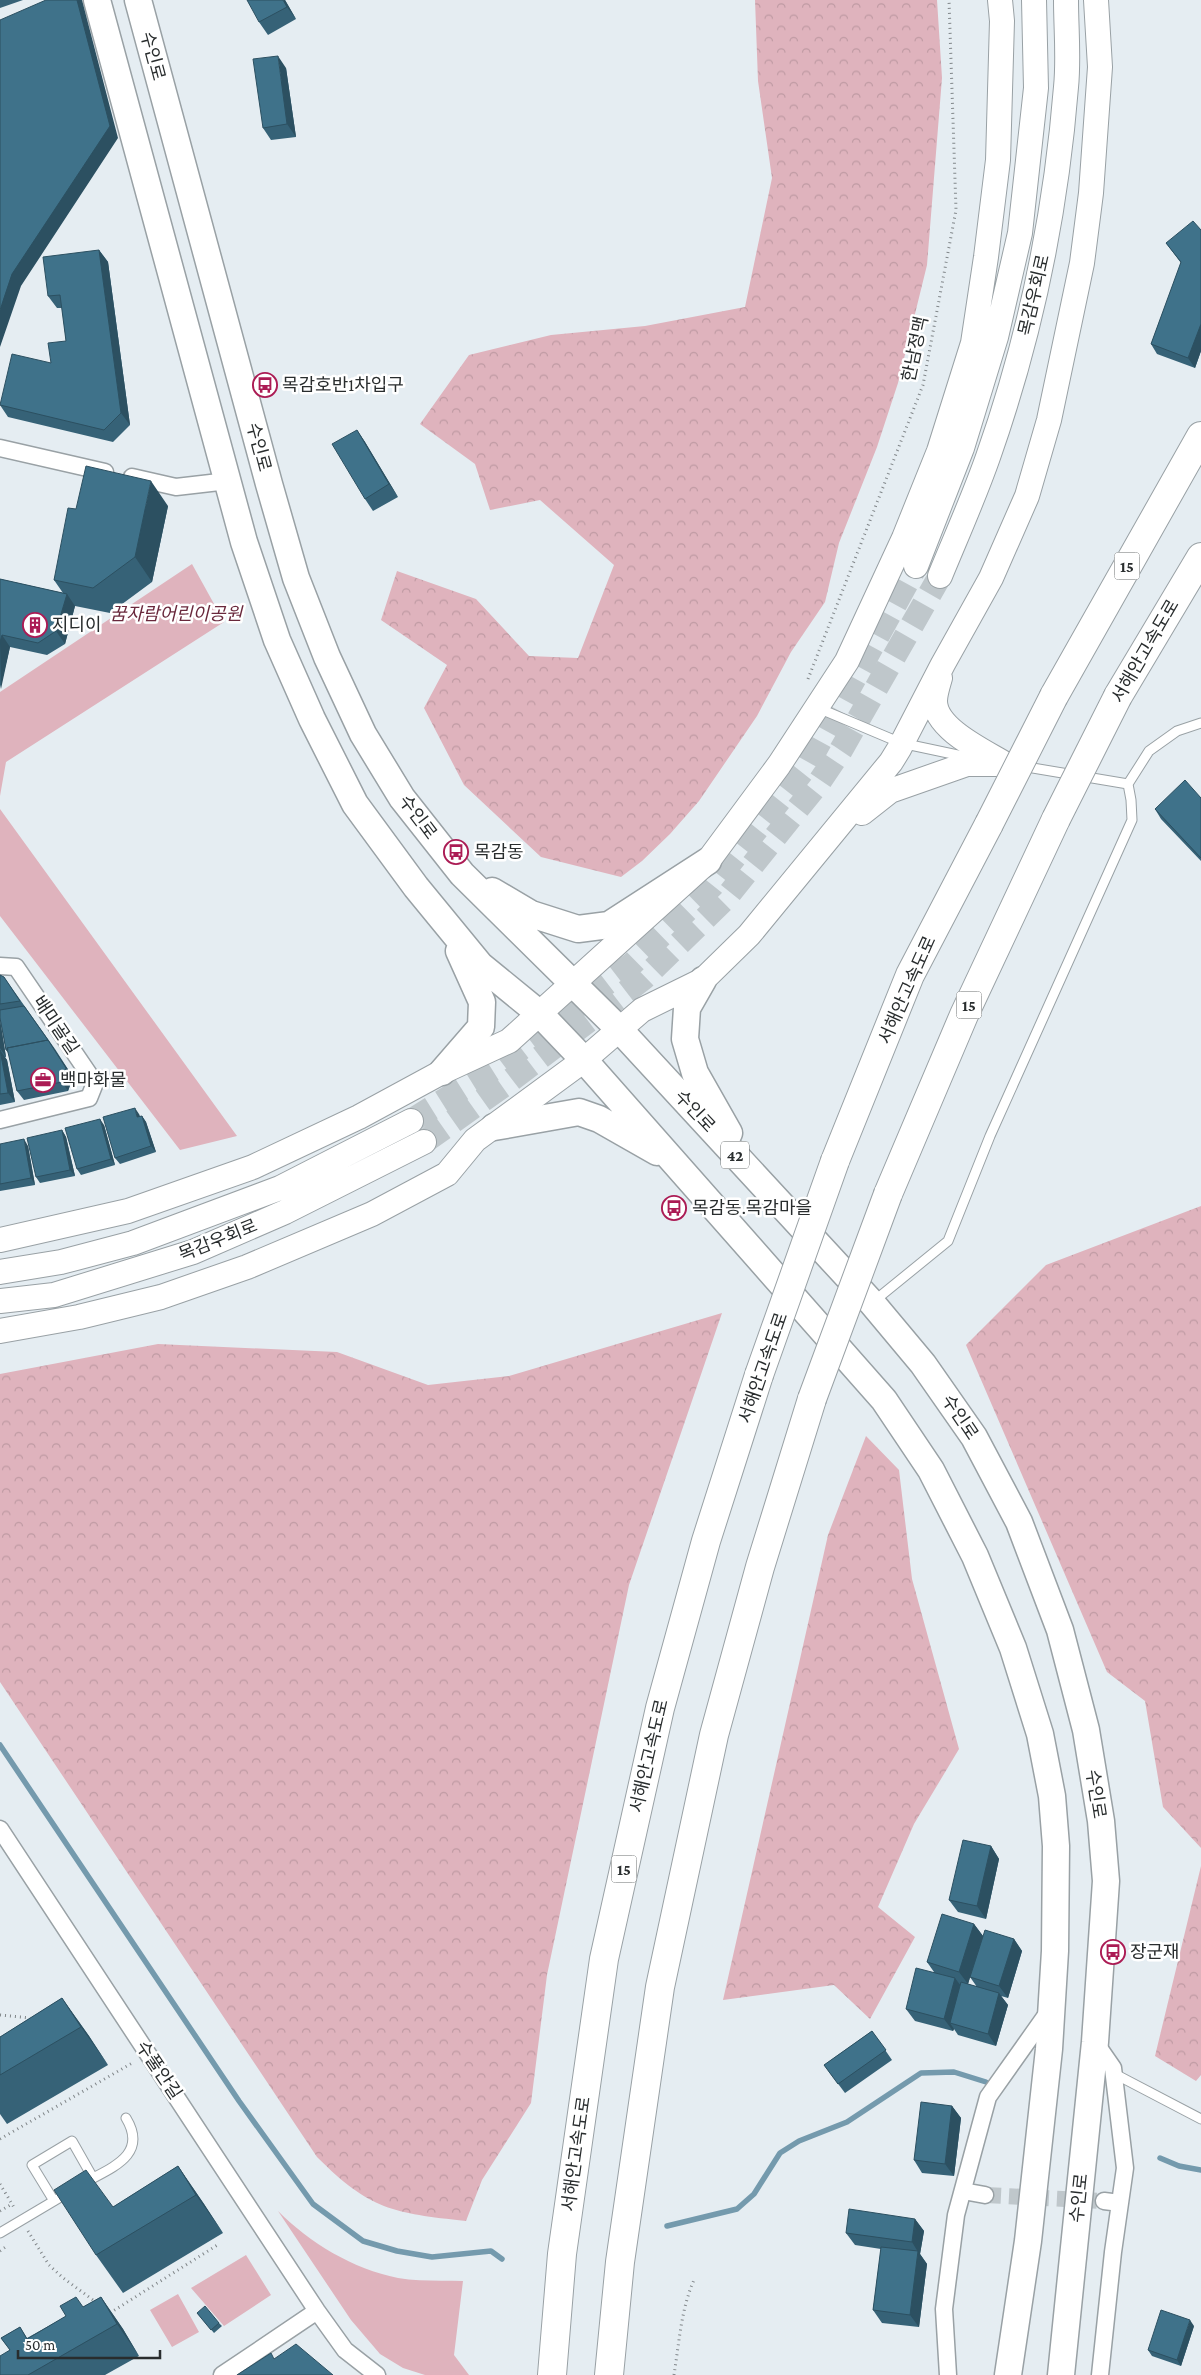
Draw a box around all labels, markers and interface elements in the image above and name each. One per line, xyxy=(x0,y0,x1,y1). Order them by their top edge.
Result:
street label: 수인로 xyxy=(137,29,169,83)
street label: 목감우회로 xyxy=(1015,252,1053,338)
street label: 한남정맥 xyxy=(898,315,932,383)
bus stop icon: 목감호반1차입구 xyxy=(252,372,278,398)
place label: 목감호반1차입구 xyxy=(282,375,404,395)
street label: 수인로 xyxy=(243,420,275,474)
road number: 15 xyxy=(1114,552,1140,580)
street label: 서해안고속도로 xyxy=(1107,596,1183,706)
park label: 꿈자람어린이공원 xyxy=(110,604,244,624)
building icon: 지디이 xyxy=(22,612,48,638)
place label: 지디이 xyxy=(52,615,102,635)
street label: 수인로 xyxy=(395,791,441,843)
bus stop icon: 목감동 xyxy=(443,839,469,865)
place label: 목감동 xyxy=(474,842,524,862)
street label: 서해안고속도로 xyxy=(874,933,940,1047)
street label: 배미골길 xyxy=(29,992,83,1058)
road number: 15 xyxy=(956,992,982,1018)
office icon: 백마화물 xyxy=(30,1067,56,1093)
place label: 백마화물 xyxy=(60,1070,126,1090)
street label: 수인로 xyxy=(671,1086,719,1136)
road number: 42 xyxy=(721,1142,749,1168)
bus stop icon: 목감동.목감마을 xyxy=(661,1195,687,1221)
place label: 목감동.목감마을 xyxy=(692,1198,812,1218)
street label: 목감우회로 xyxy=(176,1215,260,1265)
street label: 서해안고속도로 xyxy=(735,1310,791,1426)
street label: 수인로 xyxy=(938,1391,982,1443)
street label: 서해안고속도로 xyxy=(626,1697,672,1815)
street label: 수인로 xyxy=(1082,1768,1110,1820)
road number: 15 xyxy=(612,1856,636,1882)
bus stop icon: 장군재 xyxy=(1100,1939,1126,1965)
place label: 장군재 xyxy=(1130,1942,1180,1962)
street label: 수풀안길 xyxy=(132,2037,186,2103)
street label: 서해안고속도로 xyxy=(558,2095,594,2213)
street label: 수인로 xyxy=(1066,2172,1092,2224)
scale bar xyxy=(18,2328,160,2360)
text: 50 m xyxy=(25,2337,55,2353)

